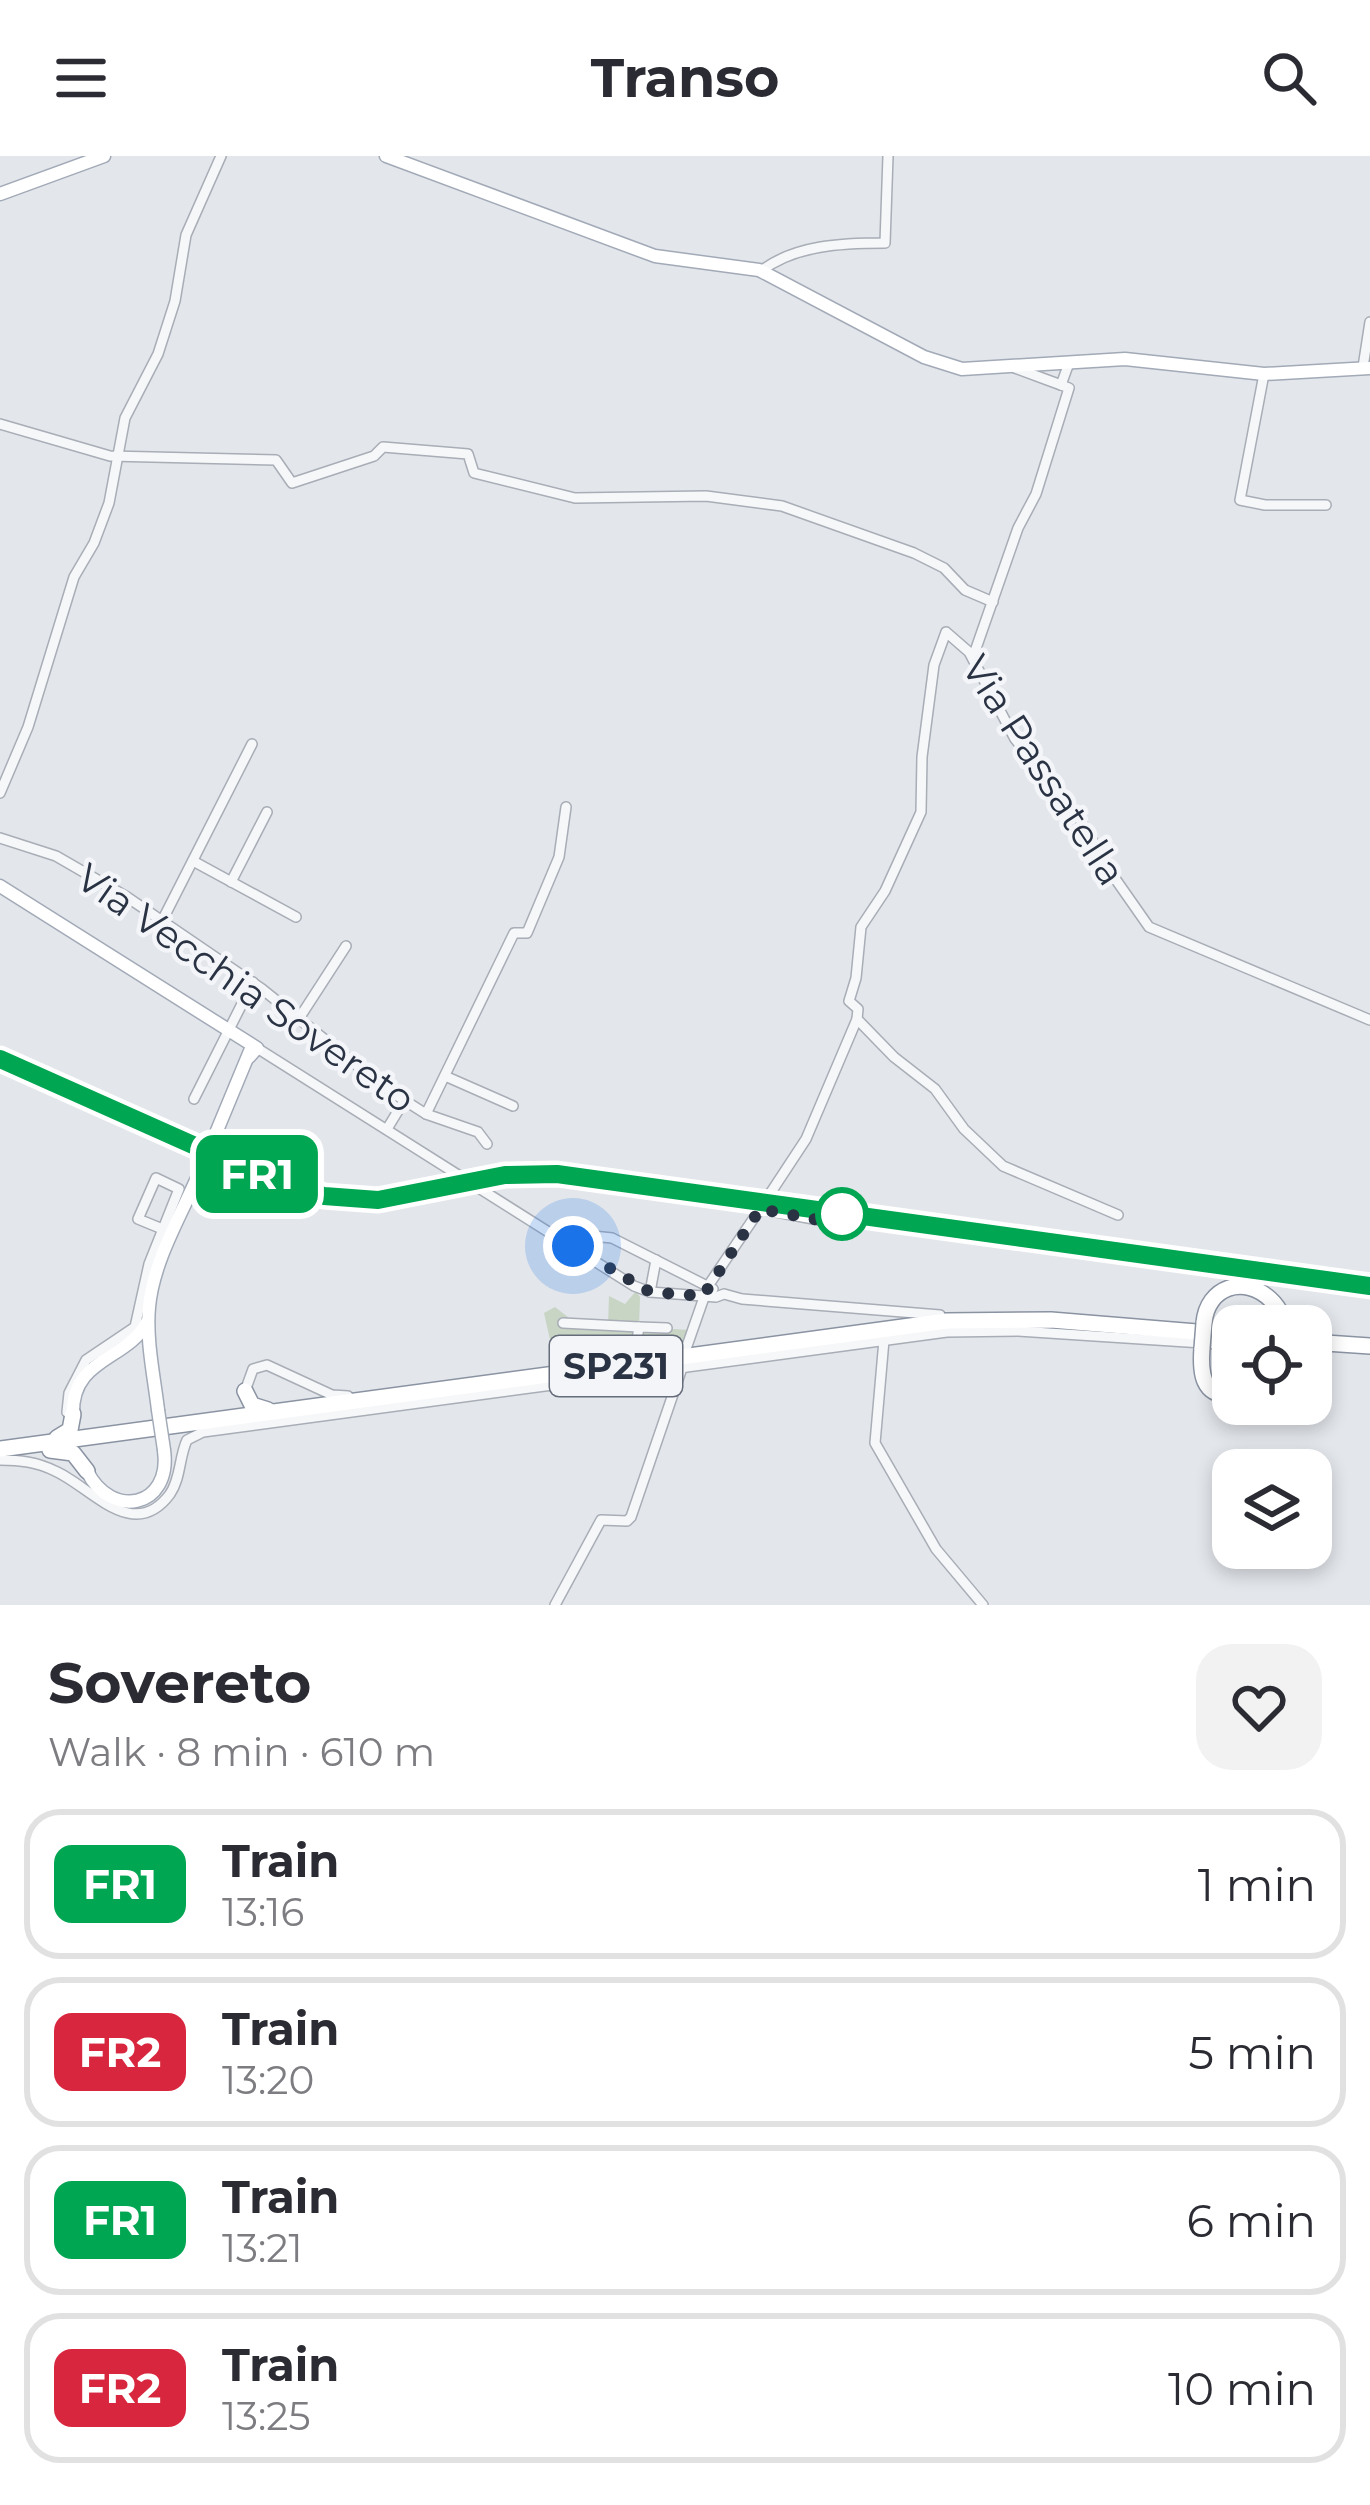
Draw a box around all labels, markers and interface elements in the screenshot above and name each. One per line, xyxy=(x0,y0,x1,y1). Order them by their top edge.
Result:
icon: menu xyxy=(48,45,114,111)
text: Transo xyxy=(591,45,779,111)
icon: search xyxy=(1256,45,1322,111)
street label: Via Passatella xyxy=(952,646,1136,894)
street label: Via Vecchia Sovereto xyxy=(67,853,425,1123)
line badge: FR1 xyxy=(188,1135,326,1213)
text: FR1 xyxy=(220,1148,294,1200)
unlabelled marker xyxy=(817,1189,867,1239)
your location xyxy=(543,1216,603,1276)
map controls xyxy=(1212,1305,1332,1569)
button: locate xyxy=(1212,1305,1332,1425)
road number: SP231 xyxy=(550,1336,682,1396)
button: layers xyxy=(1212,1449,1332,1569)
button: heart xyxy=(1196,1644,1322,1770)
text: Sovereto xyxy=(48,1648,311,1717)
text: Walk · 8 min · 610 m xyxy=(48,1728,435,1776)
text: Train xyxy=(222,1833,339,1888)
text: 1 min xyxy=(1198,1857,1316,1912)
text: FR1 xyxy=(83,1858,157,1910)
text: 13:16 xyxy=(222,1888,304,1936)
text: Train xyxy=(222,2001,339,2056)
text: 5 min xyxy=(1188,2025,1316,2080)
text: FR2 xyxy=(79,2026,161,2078)
text: 13:20 xyxy=(222,2056,314,2104)
text: Train xyxy=(222,2169,339,2224)
text: 6 min xyxy=(1187,2193,1316,2248)
text: FR1 xyxy=(83,2194,157,2246)
text: 13:21 xyxy=(222,2224,303,2272)
text: Train xyxy=(222,2337,339,2392)
text: 10 min xyxy=(1168,2361,1316,2416)
text: FR2 xyxy=(79,2362,161,2414)
text: 13:25 xyxy=(222,2392,311,2440)

